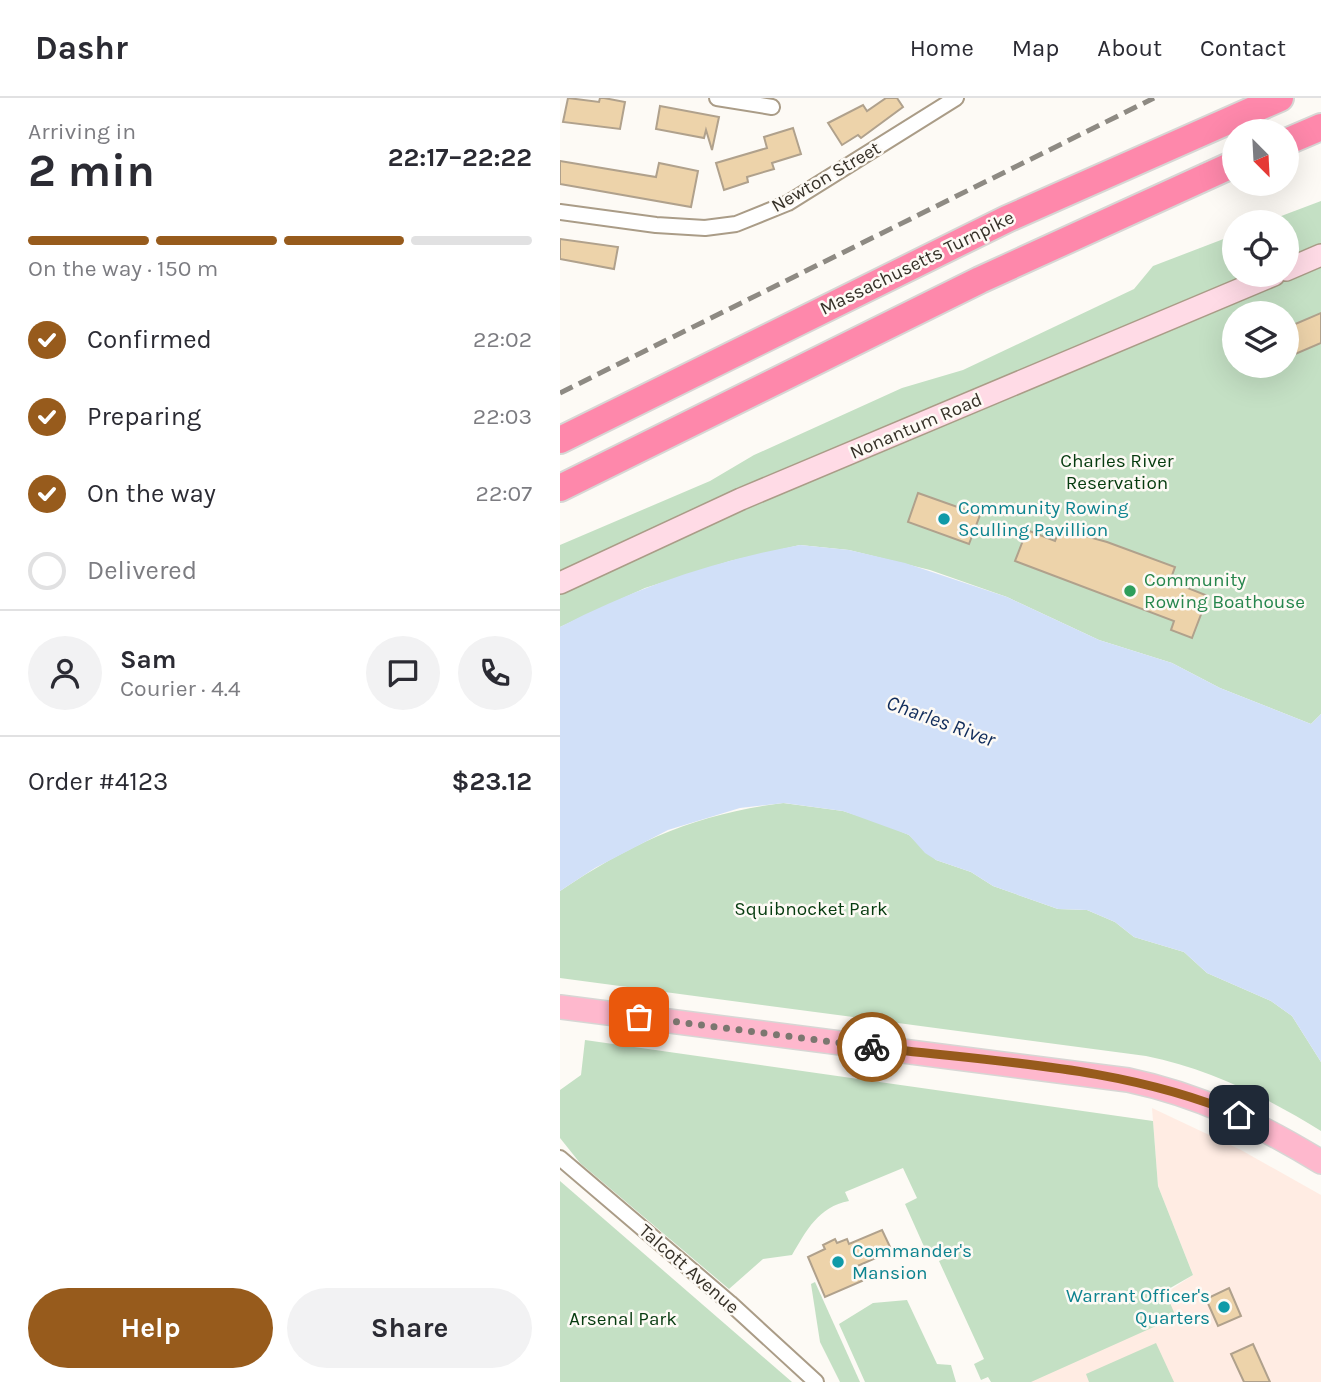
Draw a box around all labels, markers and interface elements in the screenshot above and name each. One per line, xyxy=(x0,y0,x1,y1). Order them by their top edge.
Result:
text: Dashr xyxy=(35,29,128,67)
text: Home xyxy=(910,34,974,62)
text: Map xyxy=(1012,34,1059,62)
text: About xyxy=(1097,34,1162,62)
text: Contact xyxy=(1200,34,1286,62)
text: Arriving in xyxy=(28,118,136,145)
north arrow xyxy=(1222,119,1298,196)
map controls xyxy=(1222,119,1299,378)
street label: Newton Street xyxy=(768,137,884,217)
text: 22:17–22:22 xyxy=(388,142,532,173)
text: 2 min xyxy=(28,144,155,198)
street label: Massachusetts Turnpike xyxy=(816,206,1018,320)
button: locate xyxy=(1222,210,1299,287)
text: On the way · 150 m xyxy=(28,255,218,282)
button: layers xyxy=(1222,301,1299,378)
icon: check xyxy=(28,321,66,359)
text: Confirmed xyxy=(87,324,212,355)
text: 22:02 xyxy=(473,326,532,353)
street label: Nonantum Road xyxy=(847,388,985,464)
icon: check xyxy=(28,398,66,436)
text: Preparing xyxy=(87,401,201,432)
text: 22:03 xyxy=(473,403,532,430)
park label: Charles River Reservation xyxy=(1060,450,1174,494)
icon: check xyxy=(28,475,66,513)
text: On the way xyxy=(87,478,216,509)
text: 22:07 xyxy=(476,480,532,507)
place label: Community Rowing Sculling Pavillion xyxy=(958,497,1129,541)
marker: Community Rowing Sculling Pavillion xyxy=(936,511,952,527)
text: Delivered xyxy=(87,555,197,586)
place label: Community Rowing Boathouse xyxy=(1144,569,1305,613)
marker: Community Rowing Boathouse xyxy=(1122,583,1138,599)
button: person xyxy=(28,636,102,710)
button: chat xyxy=(366,636,440,710)
button: phone xyxy=(458,636,532,710)
text: Sam xyxy=(120,644,176,675)
text: Courier · 4.4 xyxy=(120,675,241,702)
water label: Charles River xyxy=(883,690,999,752)
text: Order #4123 xyxy=(28,766,168,797)
text: $23.12 xyxy=(452,766,532,797)
park label: Squibnocket Park xyxy=(734,898,888,920)
pin xyxy=(609,987,669,1047)
icon: bag xyxy=(620,998,658,1036)
courier xyxy=(837,1012,907,1082)
icon: bike xyxy=(853,1028,891,1066)
pin xyxy=(1209,1085,1269,1145)
icon: home xyxy=(1220,1096,1258,1134)
street label: Talcott Avenue xyxy=(635,1220,743,1318)
place label: Commander's Mansion xyxy=(852,1240,972,1284)
marker: Commander's Mansion xyxy=(830,1254,846,1270)
place label: Warrant Officer's Quarters xyxy=(1066,1285,1210,1329)
button: Help xyxy=(28,1288,273,1368)
button: Share xyxy=(287,1288,532,1368)
marker: Warrant Officer's Quarters xyxy=(1216,1299,1232,1315)
park label: Arsenal Park xyxy=(569,1308,677,1330)

